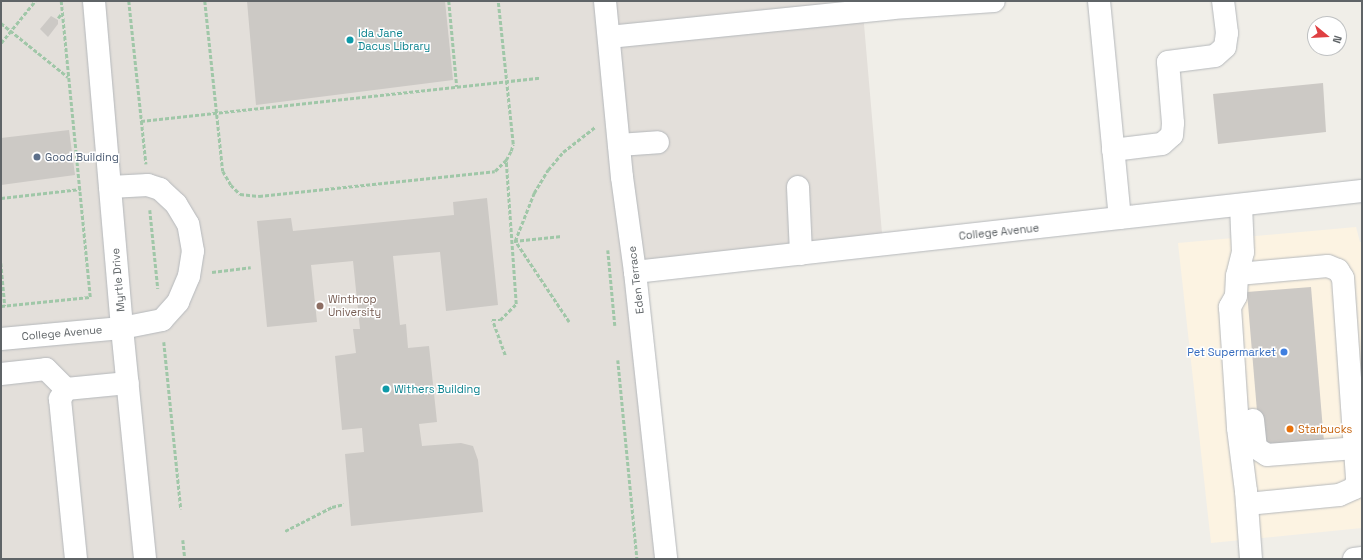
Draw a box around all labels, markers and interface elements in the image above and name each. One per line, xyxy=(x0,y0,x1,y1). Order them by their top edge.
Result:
north arrow xyxy=(1307,16,1347,56)
place label: Ida Jane Dacus Library xyxy=(358,27,430,53)
text: N xyxy=(1330,34,1345,45)
marker: Ida Jane Dacus Library xyxy=(345,35,355,45)
place label: Good Building xyxy=(45,150,119,164)
marker: Good Building xyxy=(32,152,42,162)
street label: College Avenue xyxy=(958,221,1040,243)
street label: Eden Terrace xyxy=(625,245,647,315)
street label: Myrtle Drive xyxy=(109,248,127,312)
place label: Winthrop University xyxy=(328,293,381,319)
marker: Winthrop University xyxy=(315,301,325,311)
street label: College Avenue xyxy=(21,323,103,343)
place label: Pet Supermarket xyxy=(1187,345,1276,359)
marker: Pet Supermarket xyxy=(1279,347,1289,357)
place label: Withers Building xyxy=(394,382,480,396)
marker: Withers Building xyxy=(381,384,391,394)
place label: Starbucks xyxy=(1298,422,1352,436)
marker: Starbucks xyxy=(1285,424,1295,434)

